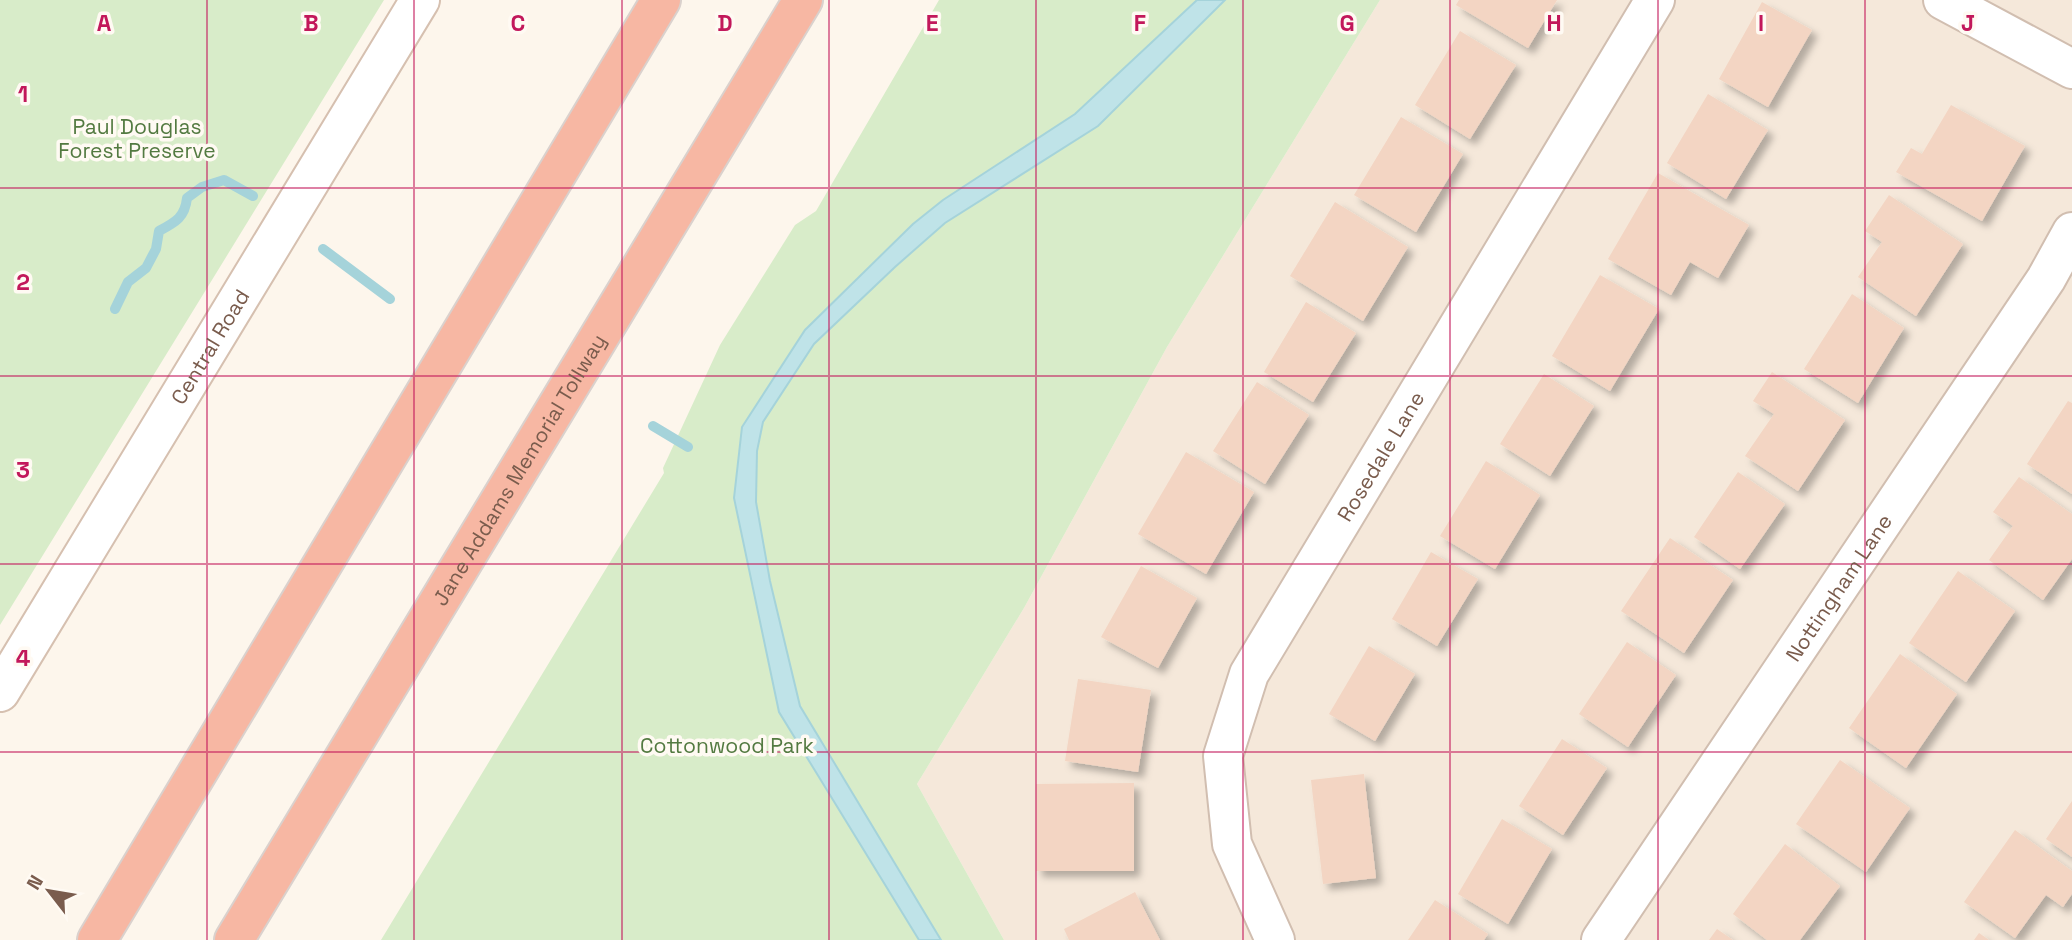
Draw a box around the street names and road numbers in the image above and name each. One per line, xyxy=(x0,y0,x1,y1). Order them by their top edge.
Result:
street label: Central Road xyxy=(164,284,255,409)
street label: Jane Addams Memorial Tollway xyxy=(426,329,611,610)
street label: Rosedale Lane xyxy=(1331,386,1430,526)
street label: Nottingham Lane xyxy=(1779,508,1898,666)

